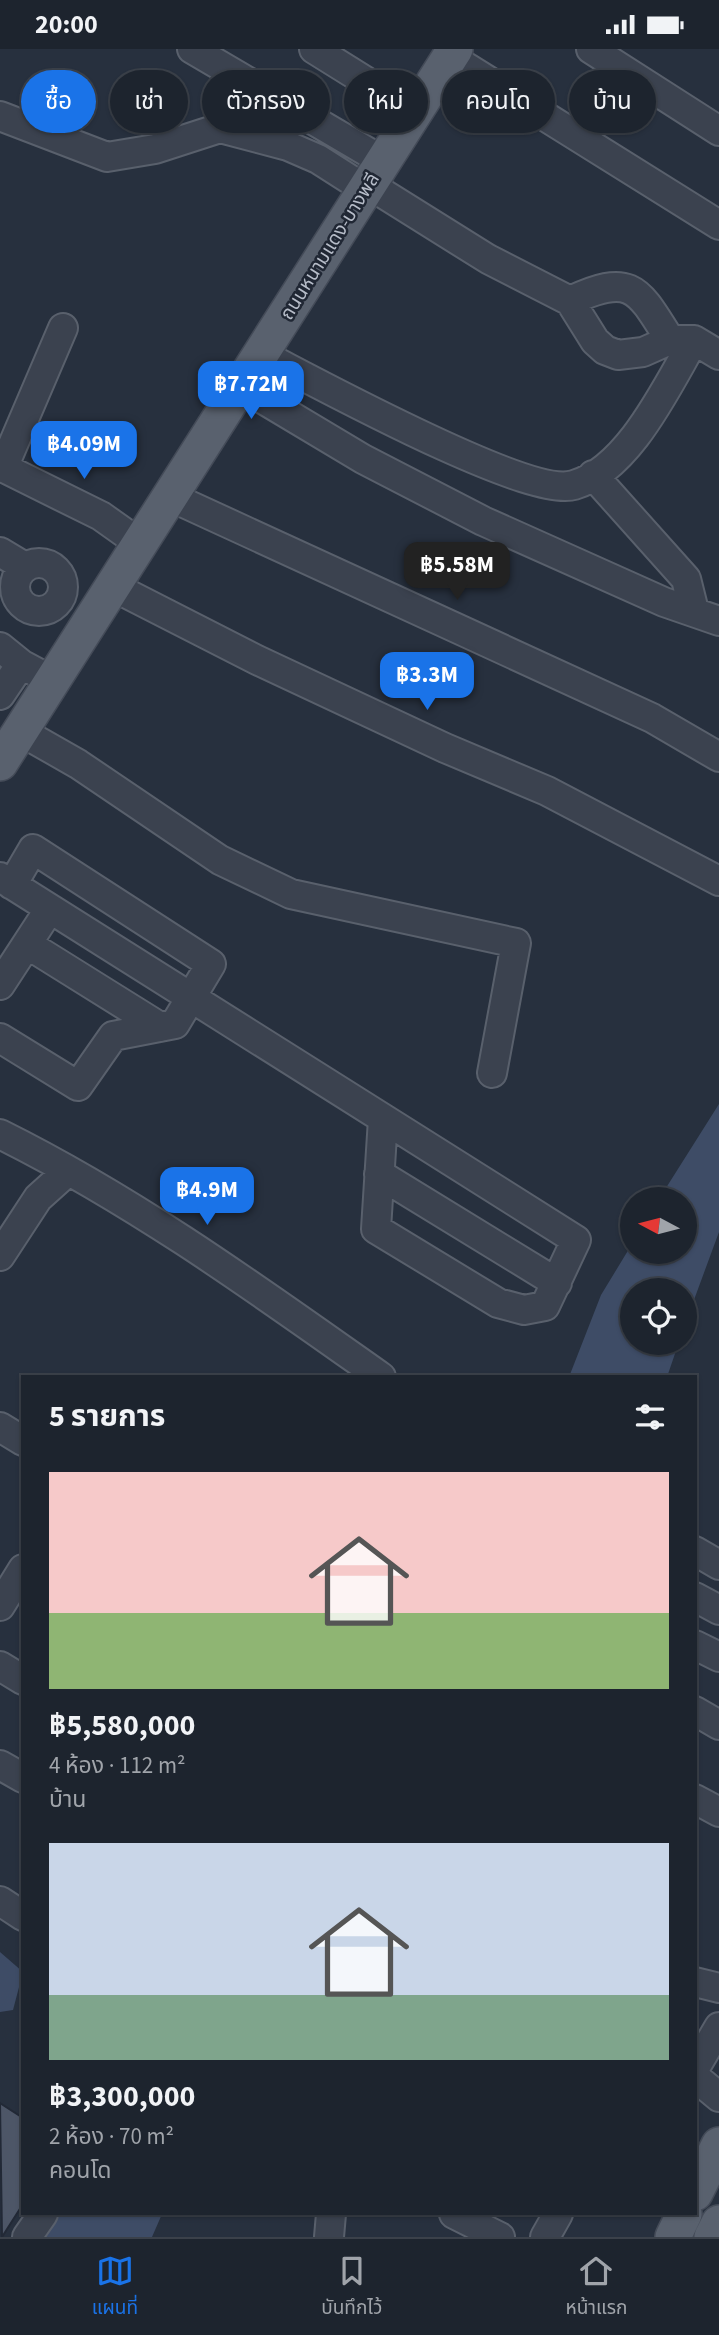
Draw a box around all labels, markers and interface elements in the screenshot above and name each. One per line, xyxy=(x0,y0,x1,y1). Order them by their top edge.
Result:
text: 20:00 xyxy=(35,6,98,43)
chip: ซื้อ xyxy=(21,70,96,133)
chip: เช่า xyxy=(110,70,188,133)
chip: ตัวกรอง xyxy=(202,70,330,133)
chip: ใหม่ xyxy=(344,70,428,133)
chip: คอนโด xyxy=(442,70,555,133)
chip: บ้าน xyxy=(569,70,656,133)
street label: ถนนหนามแดง-บางพลี xyxy=(274,168,386,326)
pin: ฿7.72M xyxy=(194,361,308,421)
text: ฿7.72M xyxy=(214,367,288,400)
pin: ฿4.09M xyxy=(27,421,141,481)
text: ฿4.09M xyxy=(47,427,121,460)
pin: ฿5.58M xyxy=(400,543,514,602)
text: ฿5.58M xyxy=(420,548,494,581)
pin: ฿3.3M xyxy=(378,653,476,712)
text: ฿3.3M xyxy=(396,658,458,691)
pin: ฿4.9M xyxy=(158,1167,256,1227)
text: ฿4.9M xyxy=(176,1173,238,1206)
north arrow xyxy=(620,1187,696,1263)
map controls xyxy=(620,1187,697,1355)
button: locate xyxy=(620,1278,697,1355)
text: 5 รายการ xyxy=(49,1395,165,1438)
icon: filters xyxy=(631,1398,669,1436)
icon: home xyxy=(296,1518,422,1644)
text: ฿5,580,000 xyxy=(49,1704,195,1747)
text: 4 ห้อง · 112 m² xyxy=(49,1749,185,1782)
text: บ้าน xyxy=(49,1783,86,1816)
icon: home xyxy=(296,1889,422,2015)
text: ฿3,300,000 xyxy=(49,2075,195,2118)
text: 2 ห้อง · 70 m² xyxy=(49,2120,174,2153)
text: คอนโด xyxy=(49,2154,111,2187)
tab: แผนที่ xyxy=(92,2252,138,2323)
tab: บันทึกไว้ xyxy=(321,2252,382,2323)
tab: หน้าแรก xyxy=(566,2252,627,2323)

